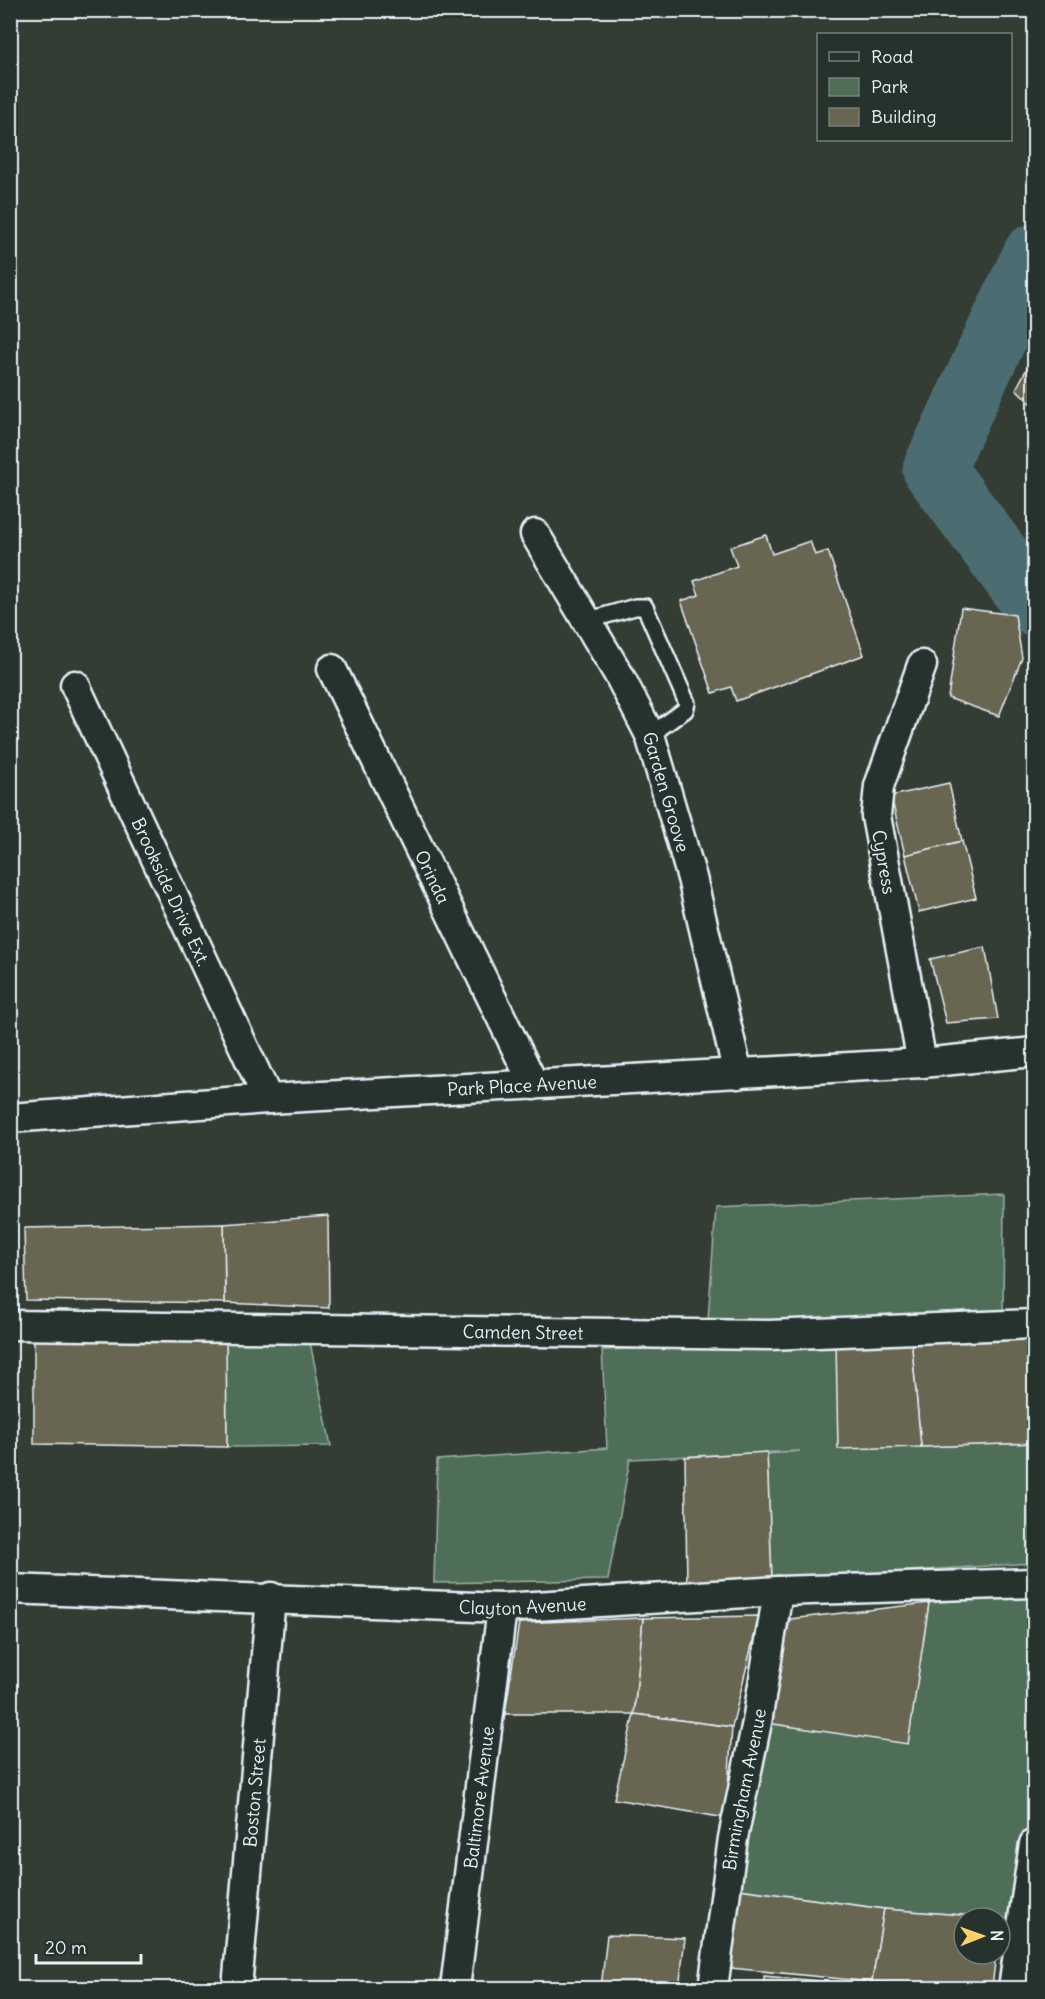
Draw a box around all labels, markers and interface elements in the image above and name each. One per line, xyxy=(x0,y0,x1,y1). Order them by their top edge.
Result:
legend xyxy=(817,33,1012,141)
text: Road xyxy=(871,45,914,68)
text: Park xyxy=(871,75,908,98)
text: Building xyxy=(871,105,936,128)
street label: Garden Groove xyxy=(638,729,695,855)
street label: Brookside Drive Ext. xyxy=(127,814,216,970)
street label: Cypress xyxy=(867,828,901,896)
street label: Orinda xyxy=(410,846,456,907)
street label: Park Place Avenue xyxy=(446,1069,597,1101)
street label: Camden Street xyxy=(462,1319,584,1344)
street label: Clayton Avenue xyxy=(458,1591,587,1620)
street label: Birmingham Avenue xyxy=(717,1707,771,1872)
street label: Baltimore Avenue xyxy=(458,1725,499,1870)
street label: Boston Street xyxy=(238,1737,270,1848)
north arrow xyxy=(952,1906,1012,1966)
scale bar xyxy=(36,1927,141,1965)
text: N xyxy=(987,1930,1007,1941)
text: 20 m xyxy=(45,1936,87,1959)

